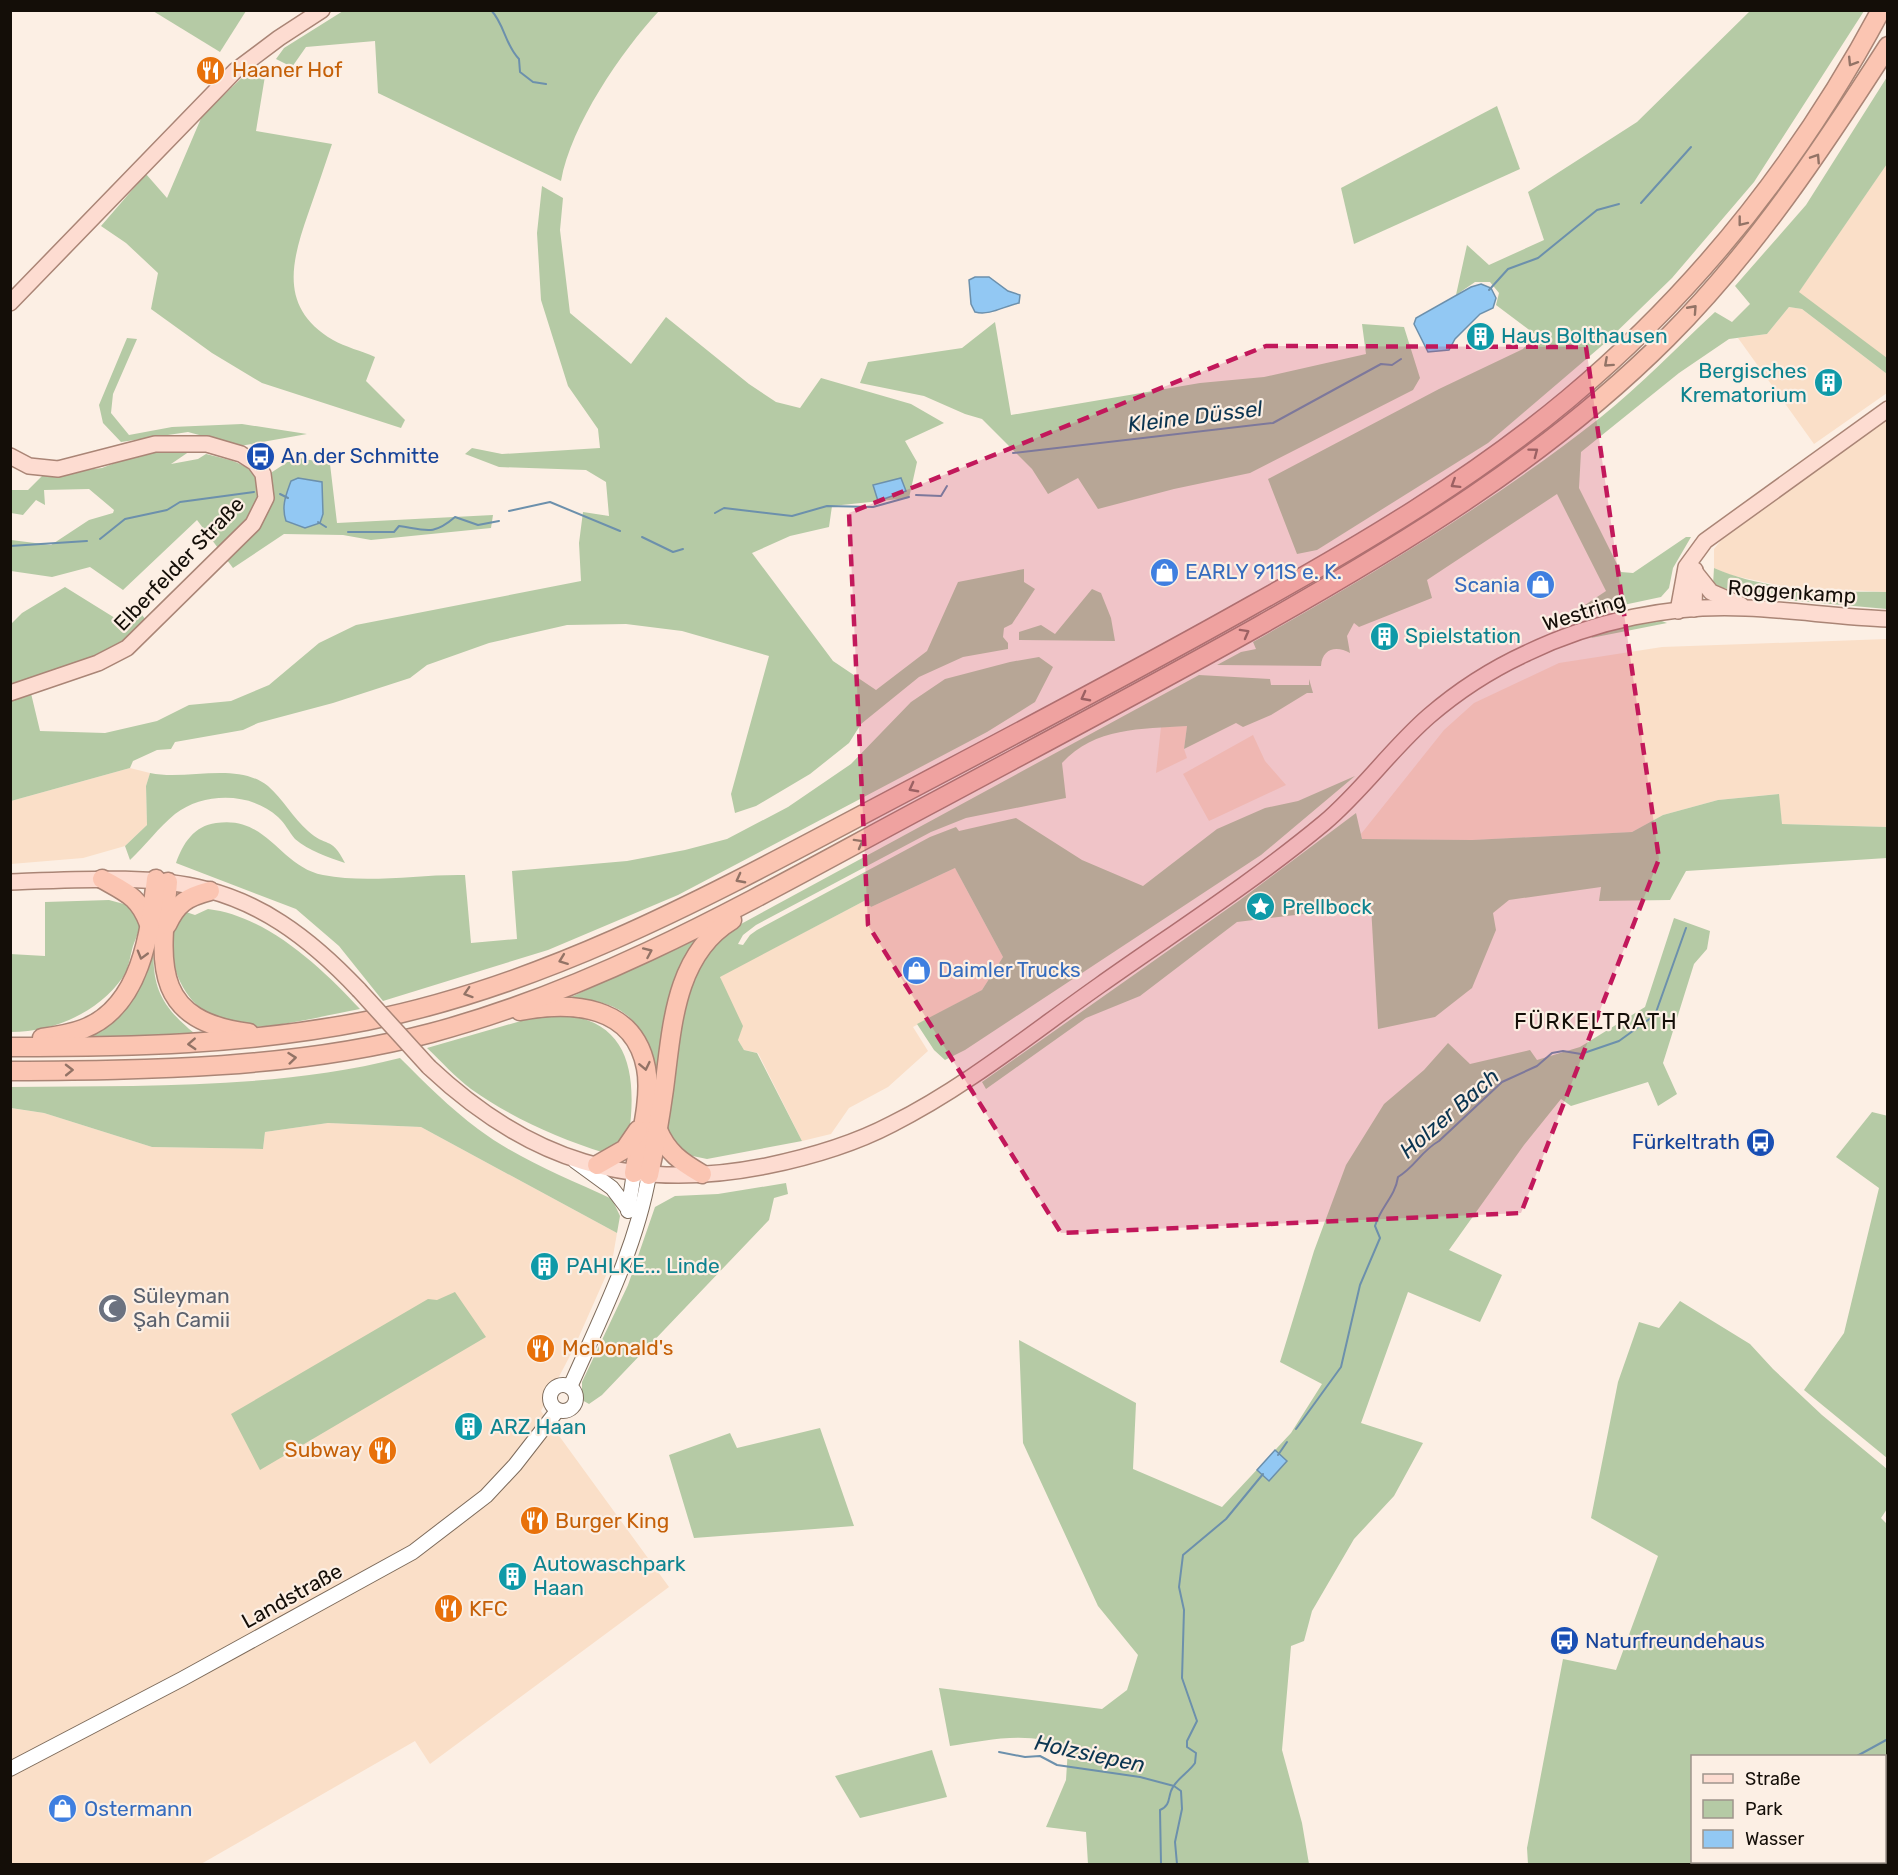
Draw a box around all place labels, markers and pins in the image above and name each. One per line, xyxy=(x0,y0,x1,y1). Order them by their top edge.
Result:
restaurant icon: Haaner Hof xyxy=(195,54,227,86)
place label: Haaner Hof xyxy=(232,57,342,82)
building icon: Haus Bolthausen xyxy=(1464,320,1496,352)
place label: Haus Bolthausen xyxy=(1501,323,1668,348)
place label: Bergisches Krematorium xyxy=(1680,358,1807,407)
building icon: Bergisches Krematorium xyxy=(1812,367,1844,399)
bus stop icon: An der Schmitte xyxy=(244,440,276,472)
place label: An der Schmitte xyxy=(281,443,439,468)
shop icon: EARLY 911S e. K. xyxy=(1148,556,1180,588)
place label: EARLY 911S e. K. xyxy=(1185,559,1342,584)
shop icon: Scania xyxy=(1525,569,1557,601)
place label: Scania xyxy=(1454,572,1520,597)
building icon: Spielstation xyxy=(1368,620,1400,652)
place label: Spielstation xyxy=(1405,623,1521,648)
place icon: Prellbock xyxy=(1245,891,1277,923)
place label: Prellbock xyxy=(1282,894,1372,919)
shop icon: Daimler Trucks xyxy=(901,954,933,986)
place label: Daimler Trucks xyxy=(938,957,1081,982)
bus stop icon: Fürkeltrath xyxy=(1745,1126,1777,1158)
place label: Fürkeltrath xyxy=(1632,1129,1740,1154)
building icon: PAHLKE... Linde xyxy=(529,1250,561,1282)
place label: PAHLKE... Linde xyxy=(566,1253,720,1278)
place label: Süleyman Şah Camii xyxy=(133,1283,230,1332)
mosque icon: Süleyman Şah Camii xyxy=(96,1292,128,1324)
restaurant icon: McDonald's xyxy=(525,1332,557,1364)
place label: McDonald's xyxy=(562,1335,674,1360)
building icon: ARZ Haan xyxy=(453,1411,485,1443)
place label: ARZ Haan xyxy=(490,1414,586,1439)
restaurant icon: Subway xyxy=(367,1434,399,1466)
place label: Subway xyxy=(285,1437,362,1462)
restaurant icon: Burger King xyxy=(518,1505,550,1537)
place label: Burger King xyxy=(555,1508,669,1533)
place label: Autowaschpark Haan xyxy=(533,1551,686,1600)
building icon: Autowaschpark Haan xyxy=(496,1560,528,1592)
restaurant icon: KFC xyxy=(432,1593,464,1625)
place label: KFC xyxy=(469,1596,508,1621)
bus stop icon: Naturfreundehaus xyxy=(1548,1625,1580,1657)
place label: Naturfreundehaus xyxy=(1585,1628,1765,1653)
shop icon: Ostermann xyxy=(47,1793,79,1825)
place label: Ostermann xyxy=(84,1796,193,1821)

